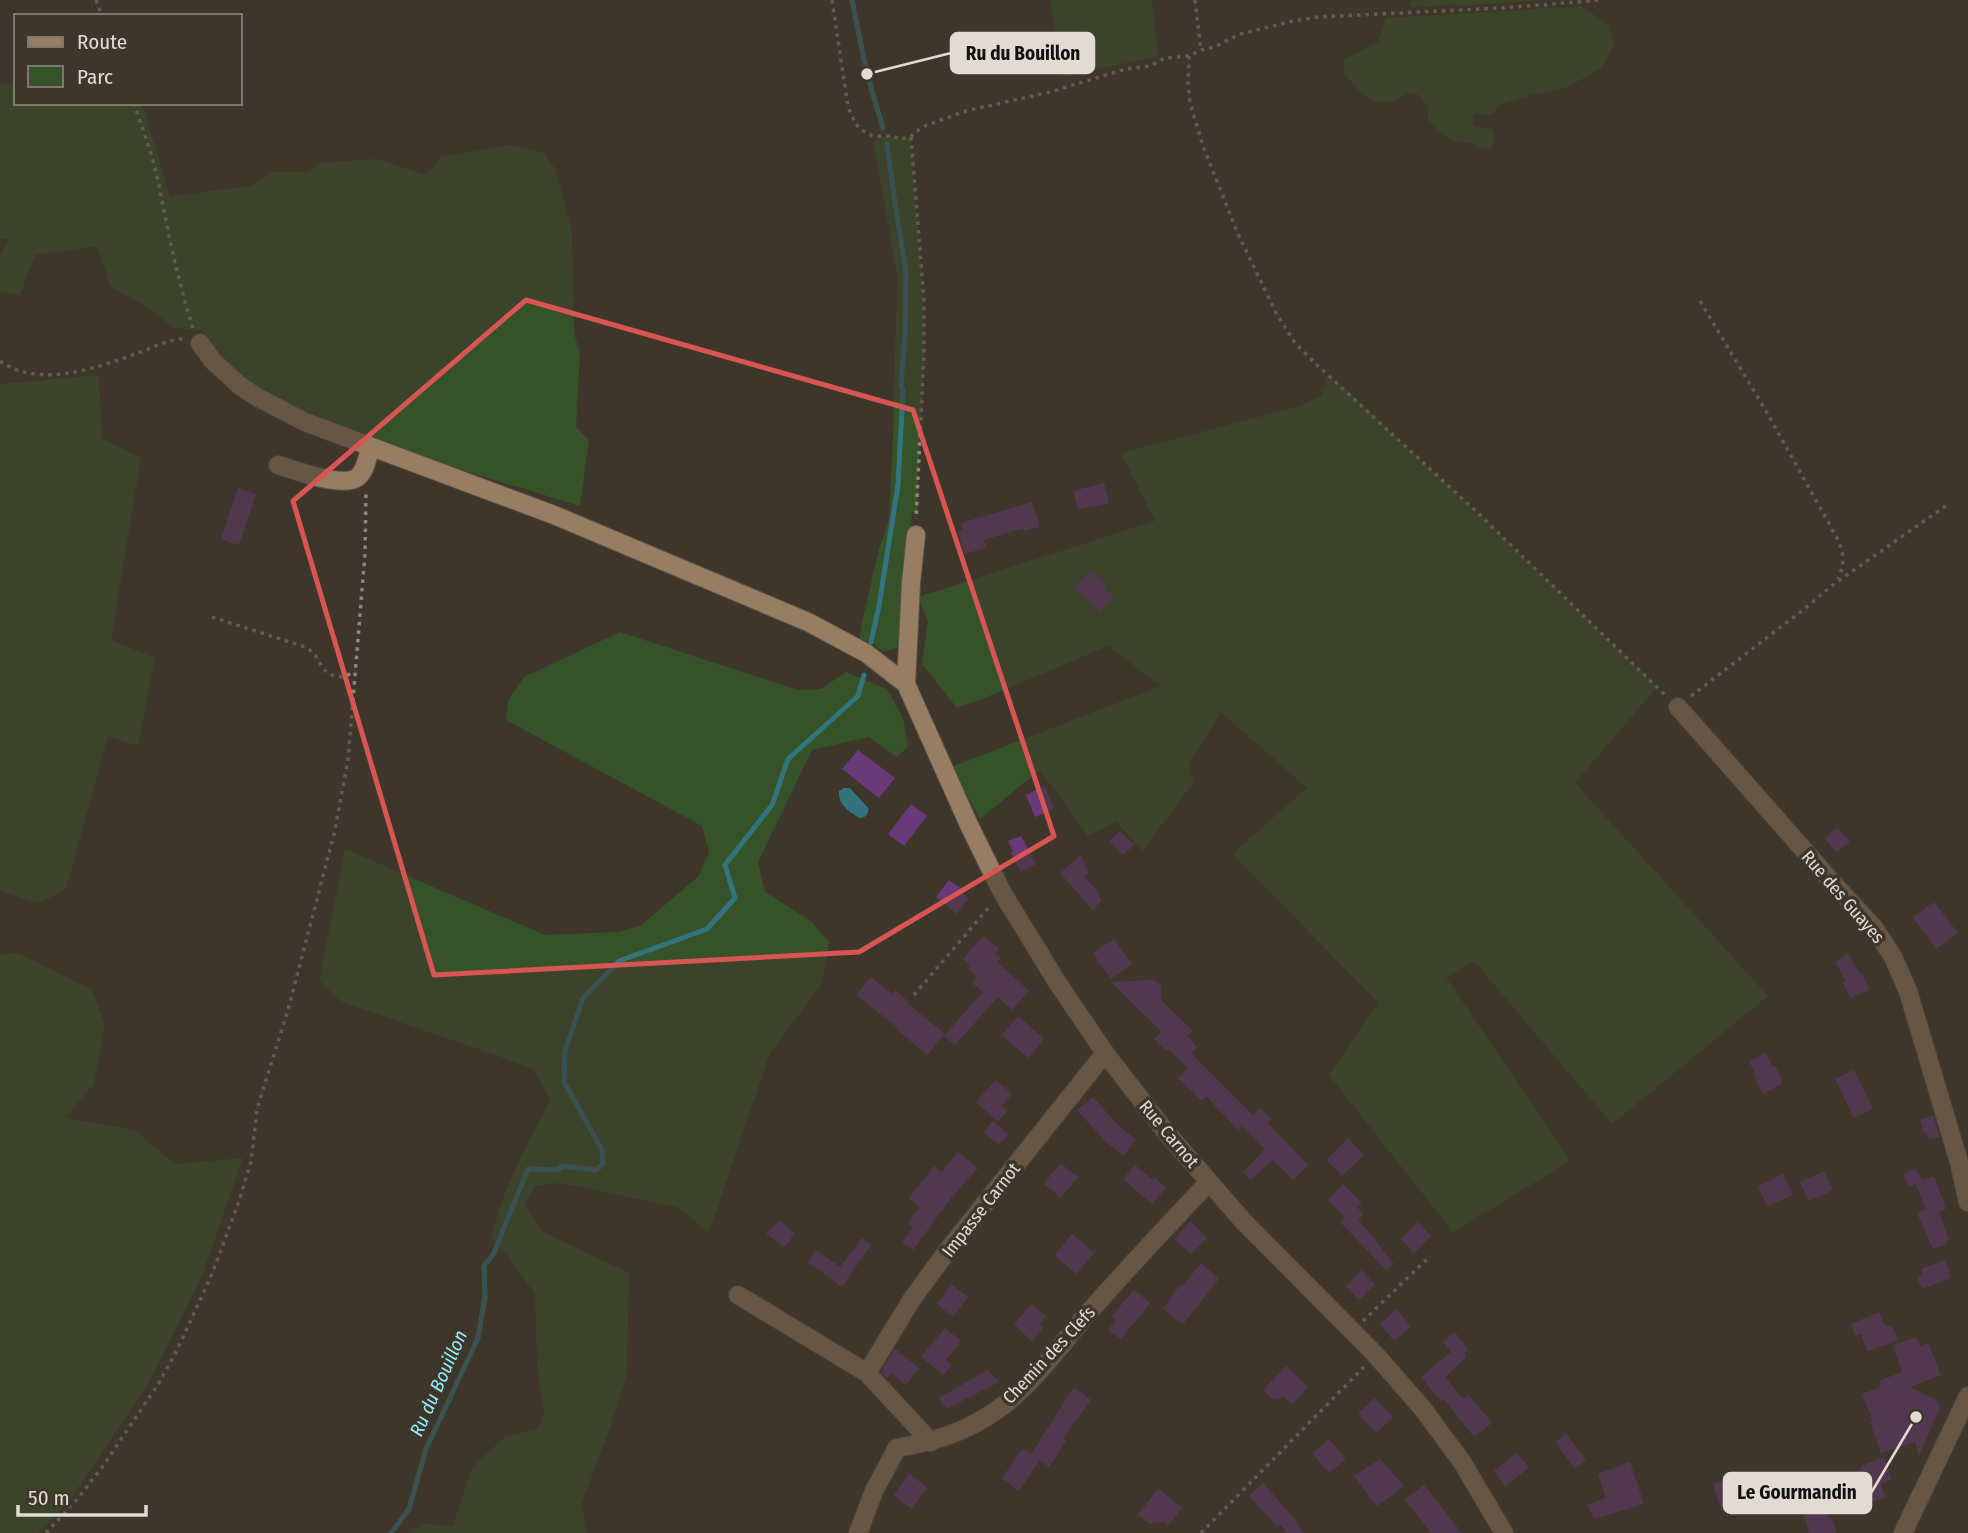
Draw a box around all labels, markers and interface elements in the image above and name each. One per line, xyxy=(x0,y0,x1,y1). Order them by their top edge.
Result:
legend xyxy=(14,14,242,105)
text: Route xyxy=(77,29,127,55)
callout: Ru du Bouillon xyxy=(951,33,1094,73)
text: Ru du Bouillon xyxy=(966,42,1080,65)
text: Parc xyxy=(77,64,113,90)
street label: Rue des Guayes xyxy=(1797,846,1889,948)
street label: Rue Carnot xyxy=(1134,1096,1204,1172)
street label: Impasse Carnot xyxy=(937,1158,1025,1262)
street label: Chemin des Clefs xyxy=(998,1301,1100,1408)
water label: Ru du Bouillon xyxy=(405,1327,472,1440)
callout: Le Gourmandin xyxy=(1724,1473,1871,1513)
scale bar xyxy=(18,1474,145,1518)
text: Le Gourmandin xyxy=(1737,1481,1857,1504)
text: 50 m xyxy=(28,1485,70,1511)

